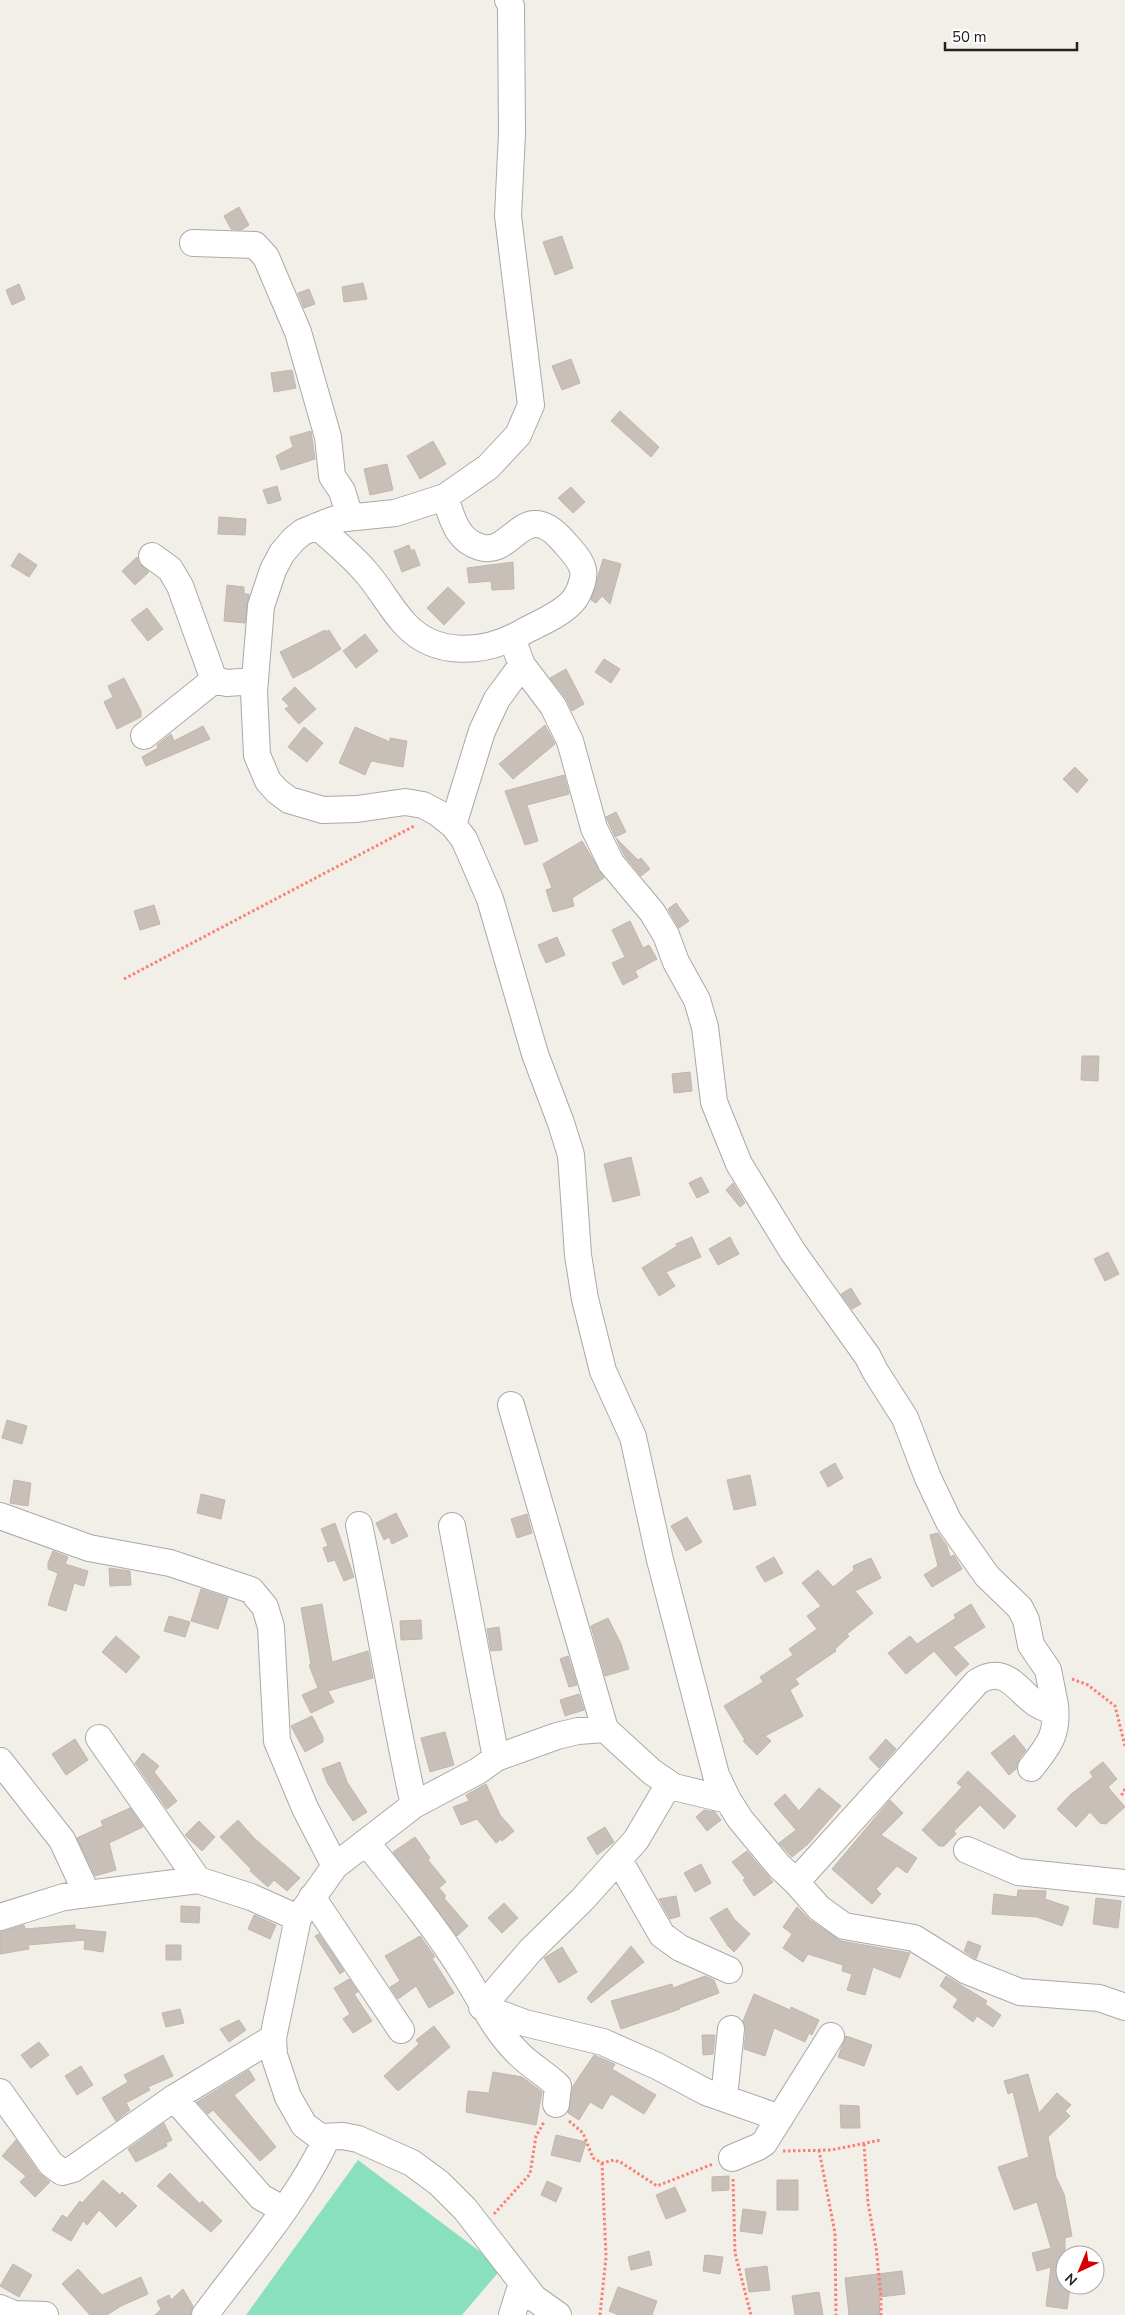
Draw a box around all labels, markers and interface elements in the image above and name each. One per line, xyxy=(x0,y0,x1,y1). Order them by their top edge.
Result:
scale bar xyxy=(945,20,1078,52)
text: 50 m xyxy=(952,27,987,47)
north arrow xyxy=(1055,2245,1105,2295)
text: N xyxy=(1061,2269,1082,2289)

